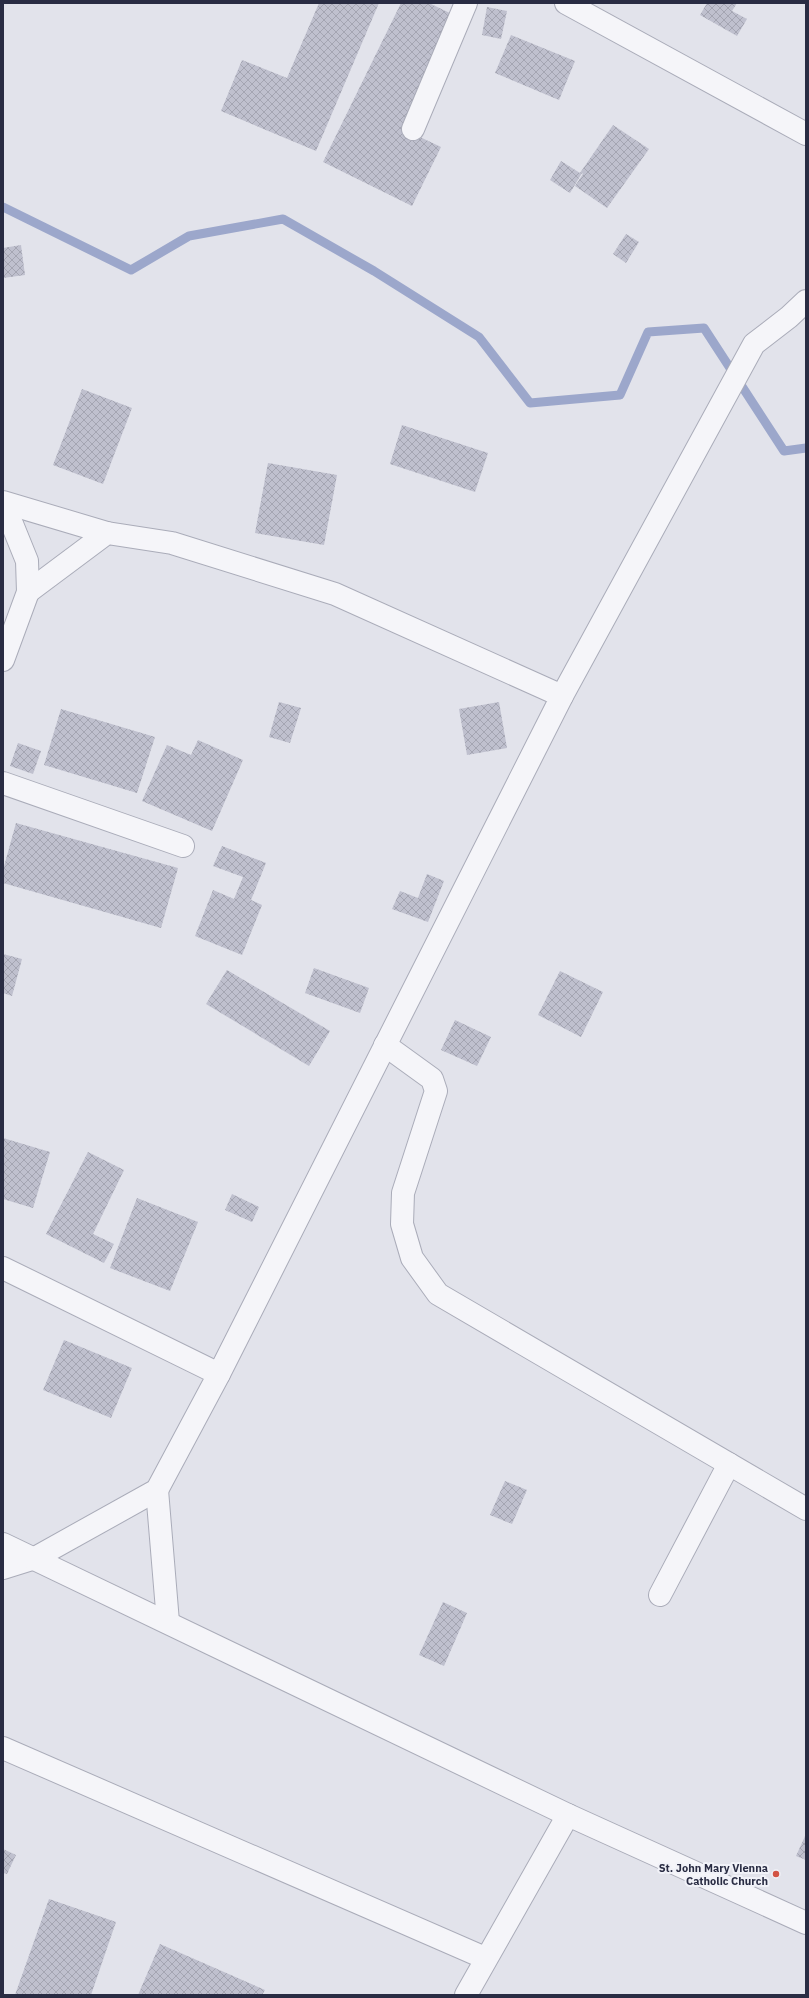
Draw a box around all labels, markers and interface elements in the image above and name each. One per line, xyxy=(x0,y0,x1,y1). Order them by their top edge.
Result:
place label: St. John Mary Vienna Catholic Church xyxy=(659,1861,768,1888)
marker: St. John Mary Vienna Catholic Church xyxy=(771,1869,781,1879)

